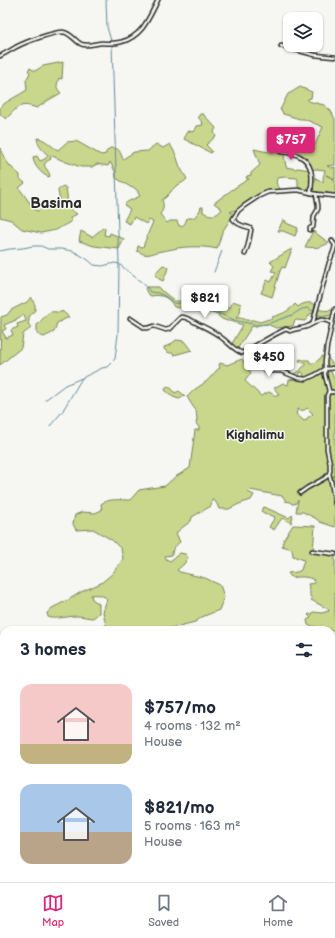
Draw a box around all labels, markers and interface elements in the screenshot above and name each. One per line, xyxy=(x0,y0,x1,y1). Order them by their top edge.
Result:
map controls xyxy=(283,12,323,52)
button: layers xyxy=(283,12,323,52)
pin: $757 xyxy=(267,127,315,161)
text: $757 xyxy=(276,132,306,148)
district label: Basima xyxy=(30,194,82,213)
pin: $821 xyxy=(181,285,229,319)
text: $821 xyxy=(190,290,220,306)
pin: $450 xyxy=(245,344,293,378)
text: $450 xyxy=(253,349,285,365)
district label: Kighalimu xyxy=(226,427,284,443)
icon: filters xyxy=(293,639,315,661)
text: 3 homes xyxy=(20,640,86,660)
text: $757/mo xyxy=(144,698,216,718)
icon: home xyxy=(52,700,100,748)
text: 4 rooms · 132 m² xyxy=(144,718,241,734)
text: House xyxy=(144,734,182,750)
text: $821/mo xyxy=(144,798,215,818)
icon: home xyxy=(52,800,100,848)
text: 5 rooms · 163 m² xyxy=(144,818,241,834)
text: House xyxy=(144,834,182,850)
tab: Map xyxy=(42,892,64,929)
tab: Saved xyxy=(148,892,179,929)
tab: Home xyxy=(263,892,293,929)

